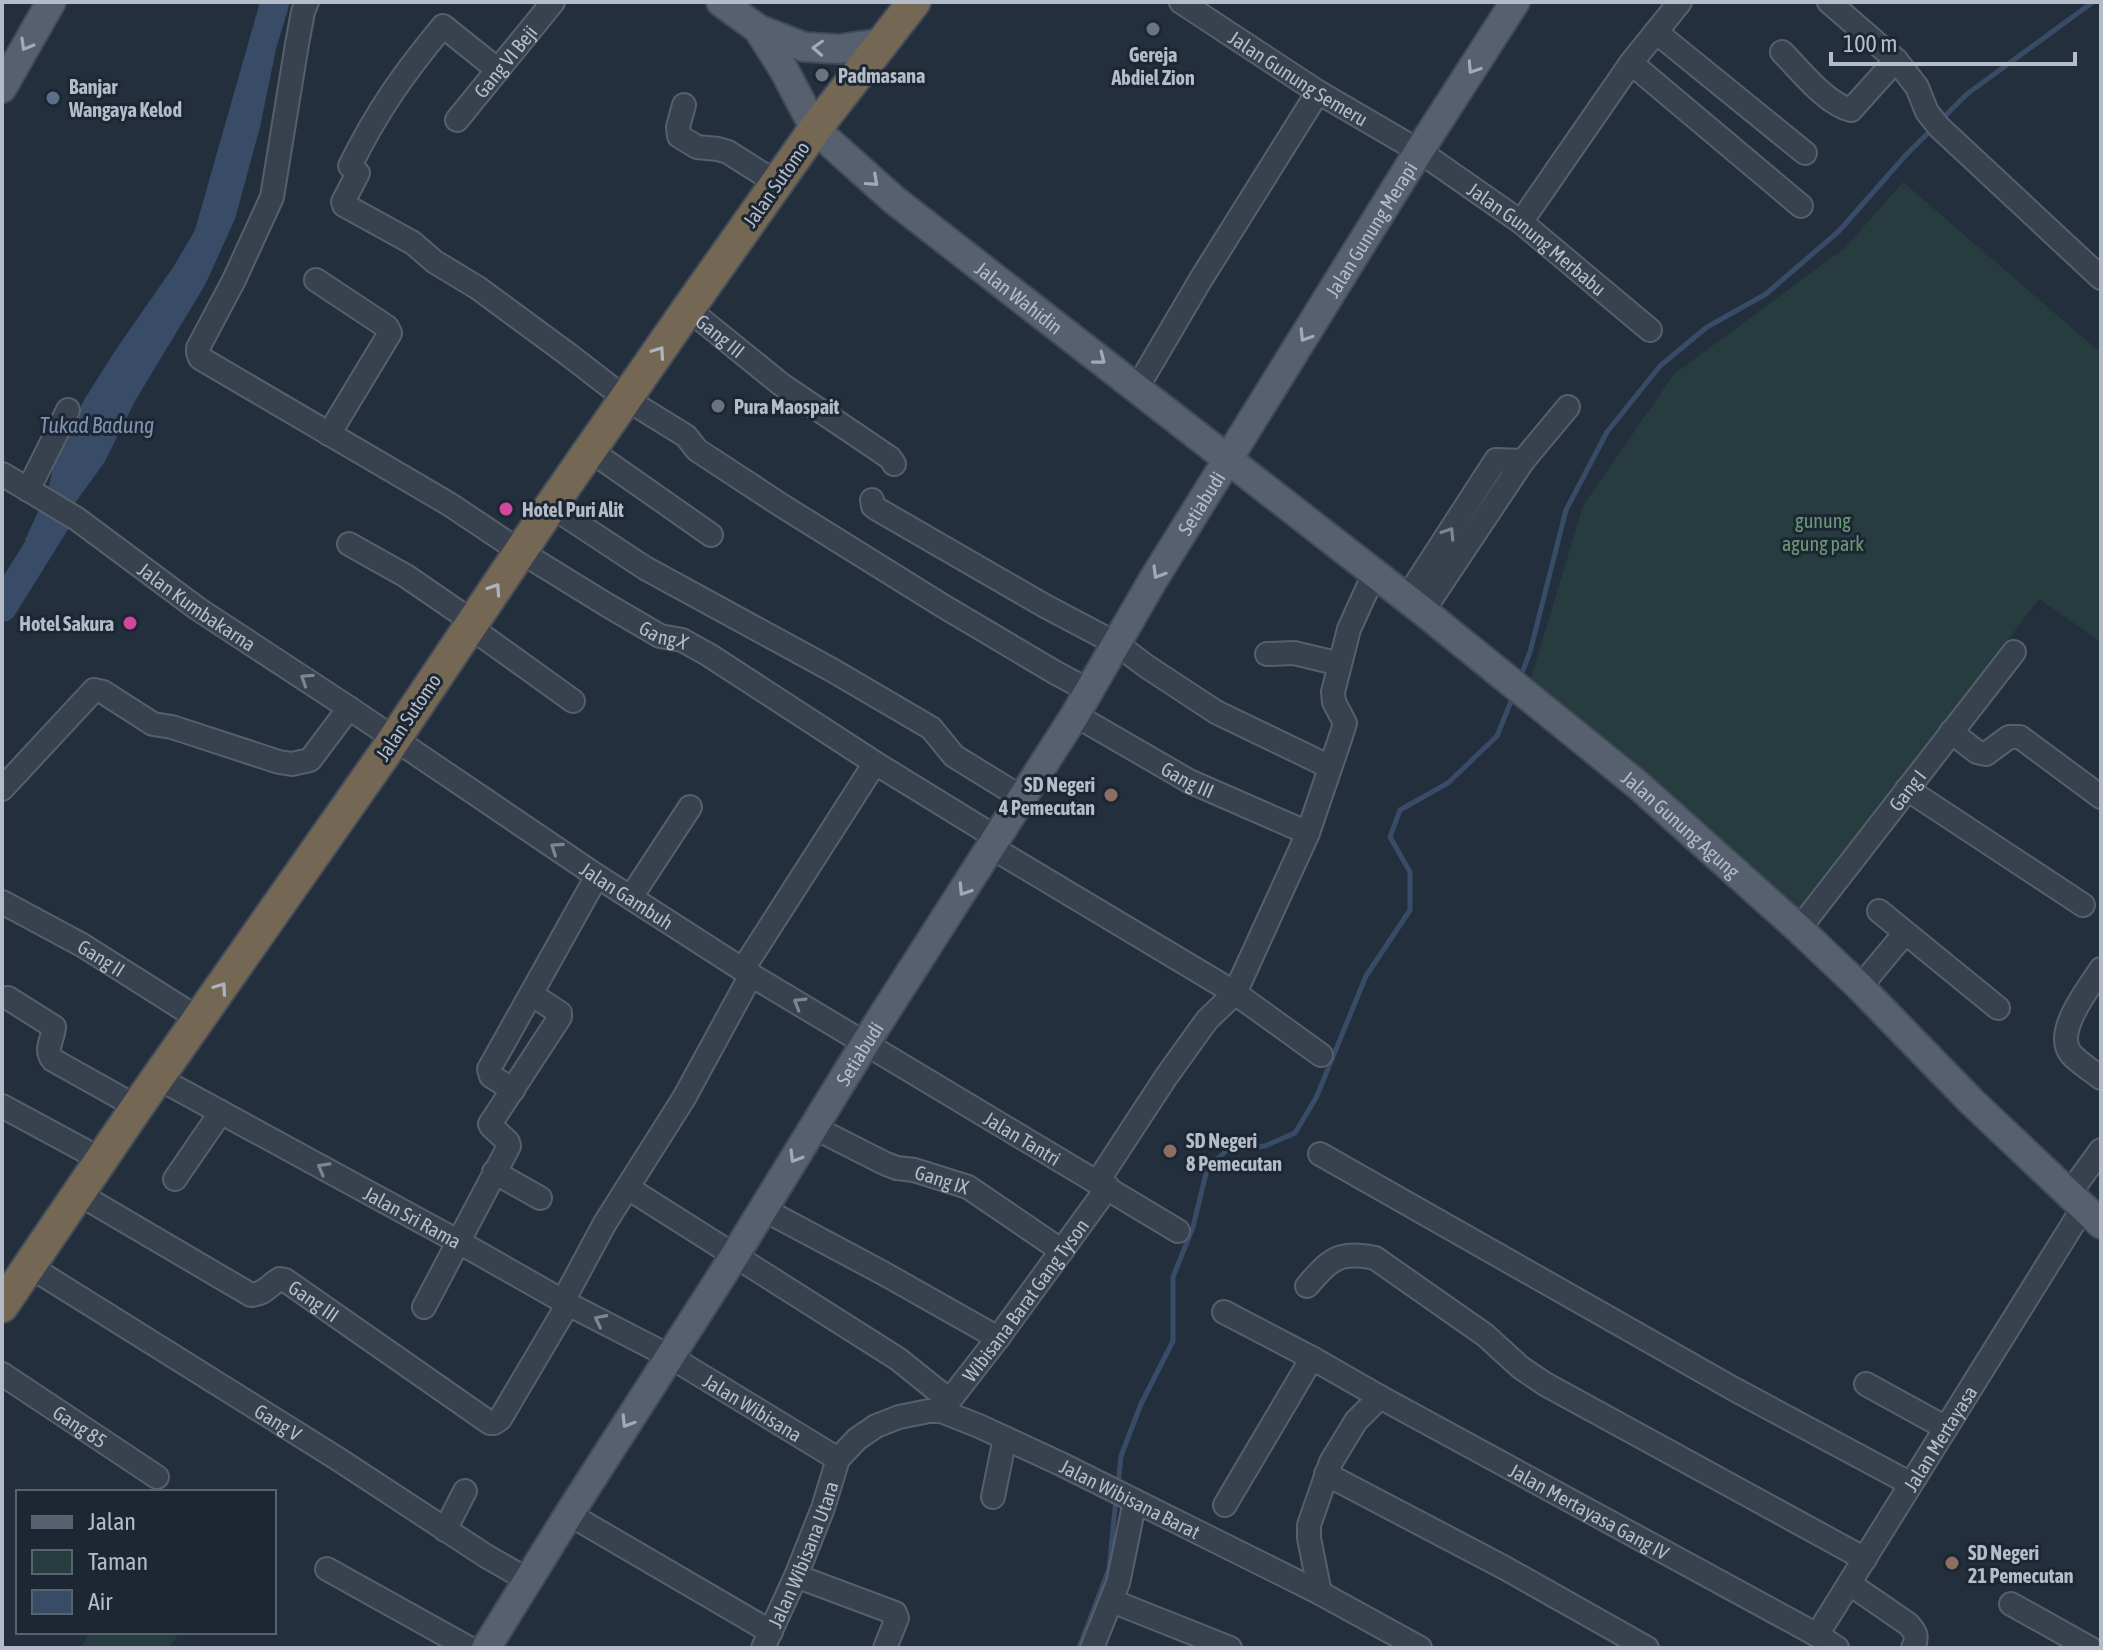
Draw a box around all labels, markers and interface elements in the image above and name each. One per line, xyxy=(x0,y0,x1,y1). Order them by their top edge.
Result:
scale bar xyxy=(1831,16,2075,66)
street label: Gang VI Beji xyxy=(469,20,541,102)
marker: Gereja Abdiel Zion xyxy=(1144,20,1162,38)
street label: Jalan Gunung Semeru xyxy=(1225,25,1372,130)
text: 100 m xyxy=(1843,30,1897,57)
one-way arrow xyxy=(20,36,36,51)
one-way arrow xyxy=(811,40,824,57)
place label: Gereja Abdiel Zion xyxy=(1110,43,1195,89)
one-way arrow xyxy=(1467,59,1482,73)
place label: Padmasana xyxy=(838,64,925,87)
marker: Padmasana xyxy=(813,66,831,84)
place label: Banjar Wangaya Kelod xyxy=(68,75,182,121)
marker: Banjar Wangaya Kelod xyxy=(44,89,62,107)
street label: Jalan Sutomo xyxy=(738,137,814,231)
street label: Jalan Gunung Merapi xyxy=(1320,157,1421,301)
one-way arrow xyxy=(863,172,878,186)
street label: Jalan Gunung Merbabu xyxy=(1463,177,1611,300)
street label: Jalan Wahidin xyxy=(971,256,1067,338)
street label: Gang III xyxy=(692,309,750,362)
one-way arrow xyxy=(1300,327,1315,342)
one-way arrow xyxy=(649,346,664,360)
one-way arrow xyxy=(1091,349,1106,363)
place label: Pura Maospait xyxy=(734,395,840,418)
marker: Pura Maospait xyxy=(709,397,727,415)
water label: Tukad Badung xyxy=(40,412,154,438)
street label: Setiabudi xyxy=(1172,467,1229,539)
place label: Hotel Puri Alit xyxy=(522,498,624,521)
marker: Hotel Puri Alit xyxy=(497,500,515,518)
park label: gunung agung park xyxy=(1782,509,1864,555)
one-way arrow xyxy=(1439,527,1454,542)
street label: Jalan Kumbakarna xyxy=(134,557,260,655)
one-way arrow xyxy=(1152,564,1168,579)
one-way arrow xyxy=(486,584,501,598)
place label: Hotel Sakura xyxy=(19,612,114,635)
marker: Hotel Sakura xyxy=(121,614,139,632)
street label: Gang X xyxy=(636,615,693,653)
street label: Jalan Sutomo xyxy=(371,669,445,765)
one-way arrow xyxy=(300,674,315,689)
street label: Gang III xyxy=(1157,756,1218,802)
street label: Jalan Gunung Agung xyxy=(1618,765,1745,883)
street label: Gang I xyxy=(1884,765,1930,815)
place label: SD Negeri 4 Pemecutan xyxy=(998,773,1095,819)
marker: SD Negeri 4 Pemecutan xyxy=(1102,786,1120,804)
one-way arrow xyxy=(550,843,564,858)
street label: Jalan Gambuh xyxy=(576,857,678,934)
one-way arrow xyxy=(958,881,973,896)
street label: Gang II xyxy=(74,934,129,981)
one-way arrow xyxy=(211,982,226,996)
one-way arrow xyxy=(793,997,808,1013)
street label: Setiabudi xyxy=(831,1017,887,1089)
street label: Jalan Tantri xyxy=(980,1106,1065,1170)
place label: SD Negeri 8 Pemecutan xyxy=(1186,1129,1282,1175)
marker: SD Negeri 8 Pemecutan xyxy=(1161,1142,1179,1160)
one-way arrow xyxy=(789,1148,805,1163)
street label: Gang IX xyxy=(912,1160,972,1198)
one-way arrow xyxy=(317,1162,331,1177)
street label: Jalan Sri Rama xyxy=(360,1181,465,1253)
street label: Wibisana Barat Gang Tyson xyxy=(957,1214,1093,1386)
street label: Gang III xyxy=(285,1275,344,1326)
one-way arrow xyxy=(593,1315,608,1330)
street label: Jalan Wibisana xyxy=(699,1368,806,1446)
street label: Jalan Mertayasa xyxy=(1898,1381,1981,1495)
street label: Gang V xyxy=(251,1399,306,1445)
street label: Gang 85 xyxy=(49,1400,112,1452)
one-way arrow xyxy=(622,1413,637,1428)
street label: Jalan Wibisana Barat xyxy=(1056,1454,1204,1543)
street label: Jalan Mertayasa Gang IV xyxy=(1505,1458,1673,1564)
street label: Jalan Wibisana Utara xyxy=(763,1478,842,1631)
legend xyxy=(16,1490,276,1634)
text: Jalan xyxy=(88,1508,136,1535)
place label: SD Negeri 21 Pemecutan xyxy=(1968,1541,2073,1587)
text: Taman xyxy=(88,1548,148,1575)
marker: SD Negeri 21 Pemecutan xyxy=(1943,1554,1961,1572)
text: Air xyxy=(88,1588,113,1615)

